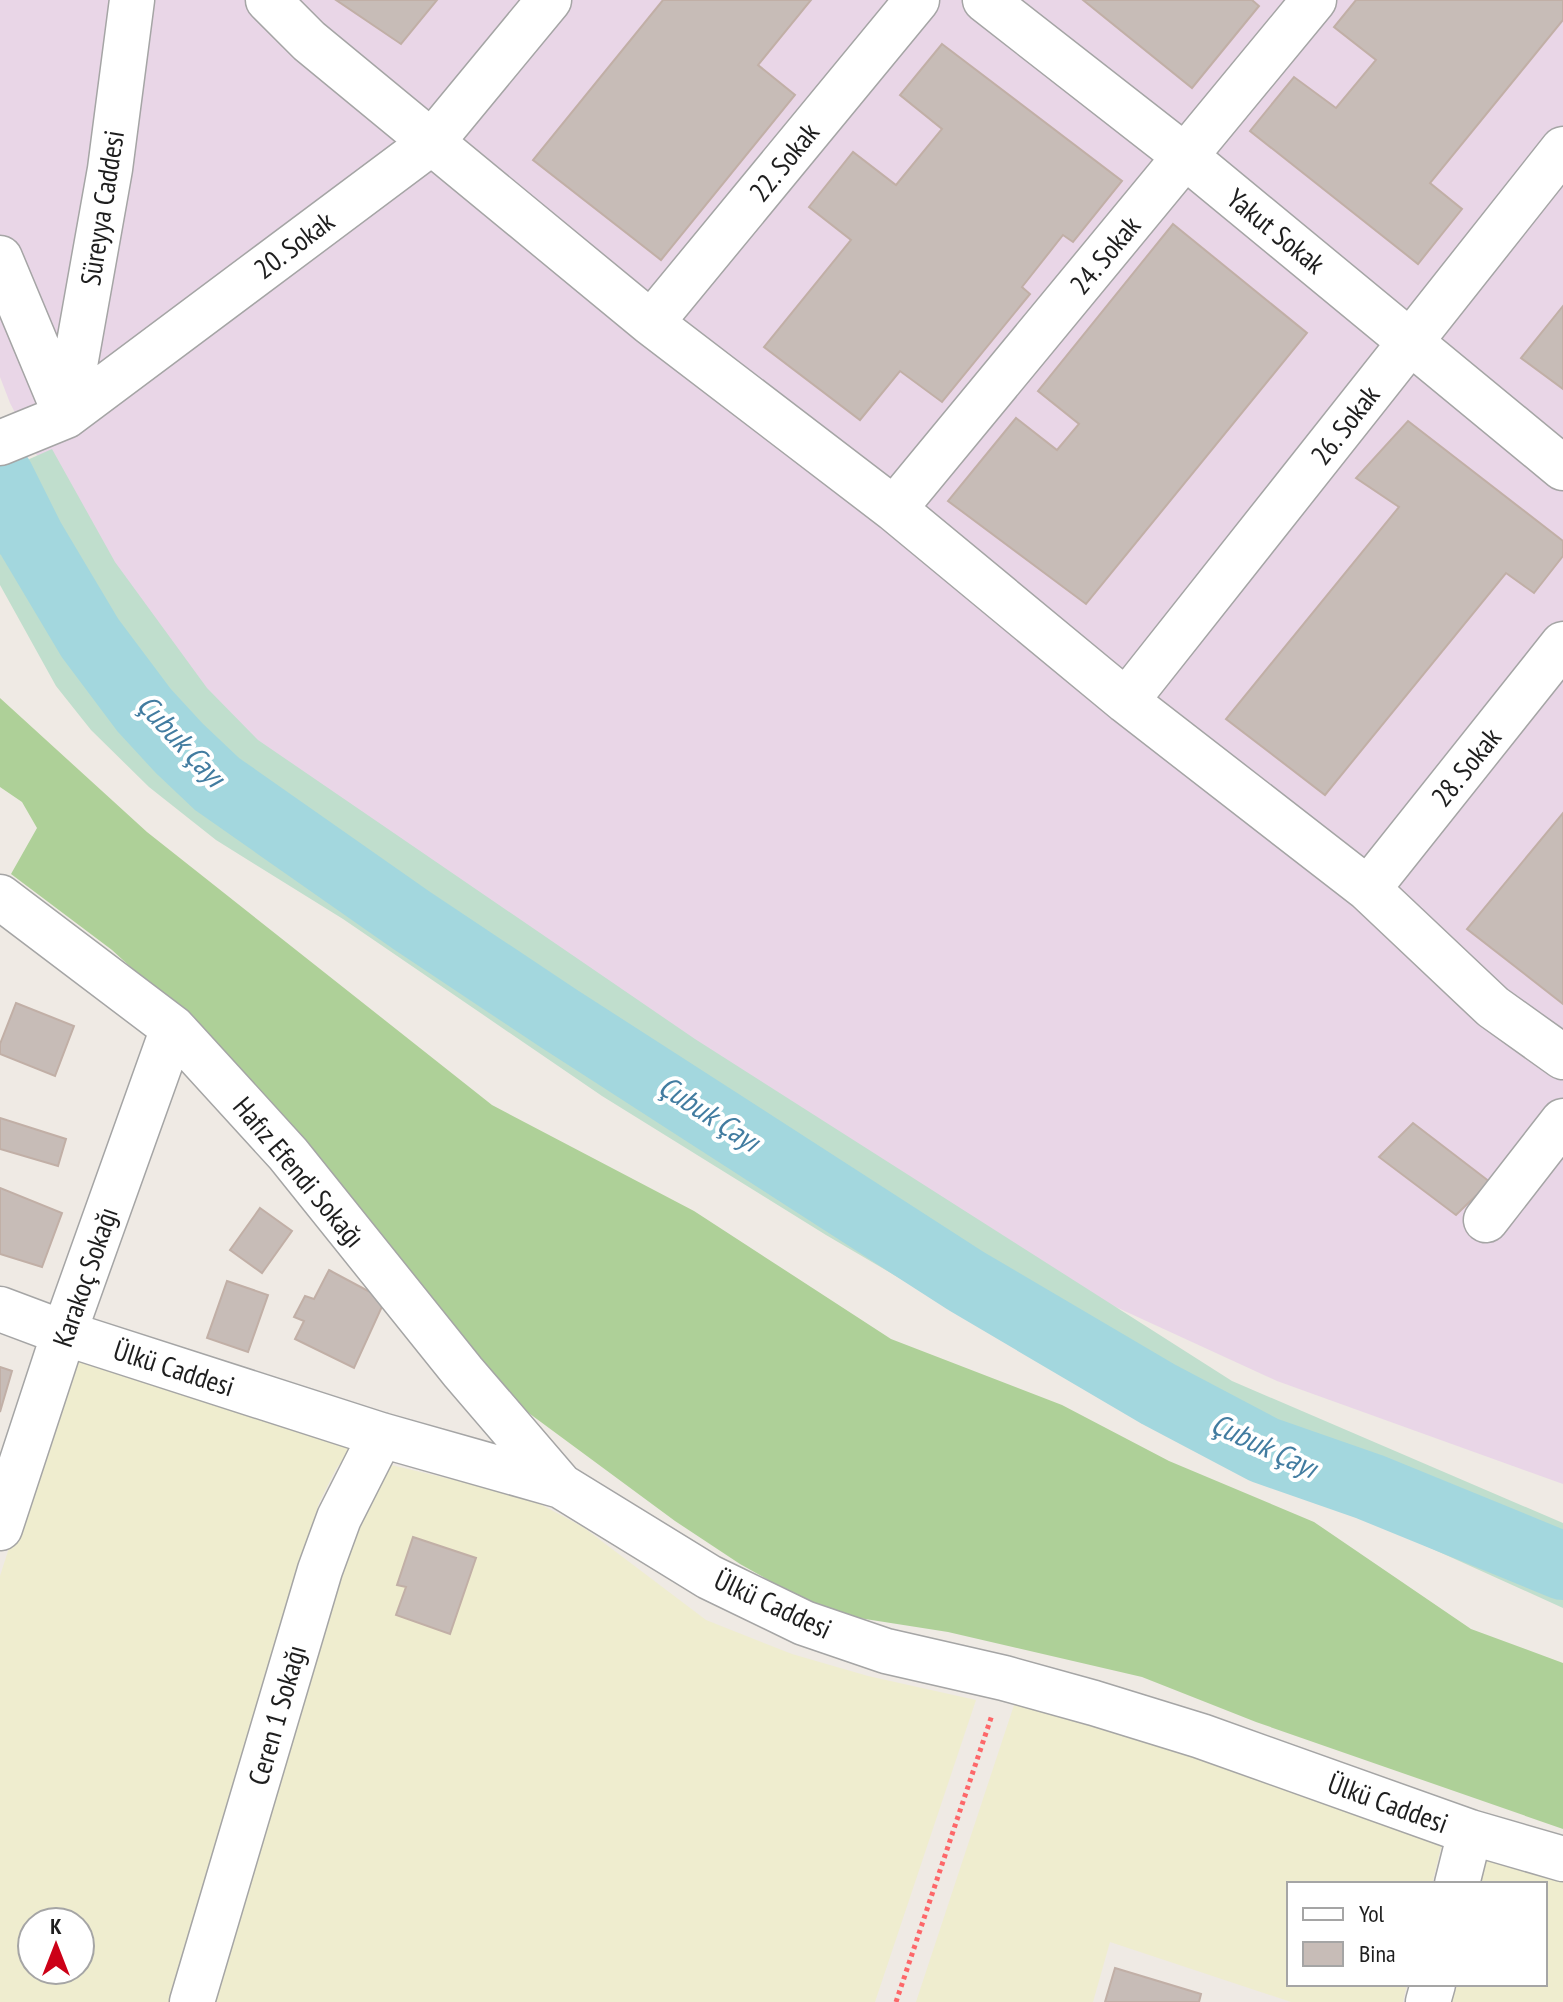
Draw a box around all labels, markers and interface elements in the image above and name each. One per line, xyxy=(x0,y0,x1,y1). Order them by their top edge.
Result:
street label: 22. Sokak xyxy=(741,114,827,209)
street label: Süreyya Caddesi xyxy=(71,128,132,288)
street label: Yakut Sokak xyxy=(1220,180,1333,282)
street label: 20. Sokak xyxy=(246,202,341,287)
street label: 24. Sokak xyxy=(1061,208,1148,302)
street label: 26. Sokak xyxy=(1302,377,1387,472)
water label: Çubuk Çayı xyxy=(129,685,237,796)
street label: 28. Sokak xyxy=(1423,719,1509,814)
water label: Çubuk Çayı xyxy=(652,1066,770,1161)
street label: Hafız Efendi Sokağı xyxy=(225,1088,373,1255)
street label: Karakoç Sokağı xyxy=(43,1202,126,1352)
street label: Ülkü Caddesi xyxy=(109,1331,239,1404)
water label: Çubuk Çayı xyxy=(1205,1403,1326,1487)
street label: Ülkü Caddesi xyxy=(709,1560,838,1647)
street label: Ceren 1 Sokağı xyxy=(239,1641,314,1789)
street label: Ülkü Caddesi xyxy=(1323,1764,1453,1841)
legend xyxy=(1287,1882,1547,1986)
text: Yol xyxy=(1359,1898,1385,1929)
north arrow xyxy=(16,1906,96,1986)
text: K xyxy=(50,1912,62,1940)
text: Bina xyxy=(1359,1938,1396,1969)

